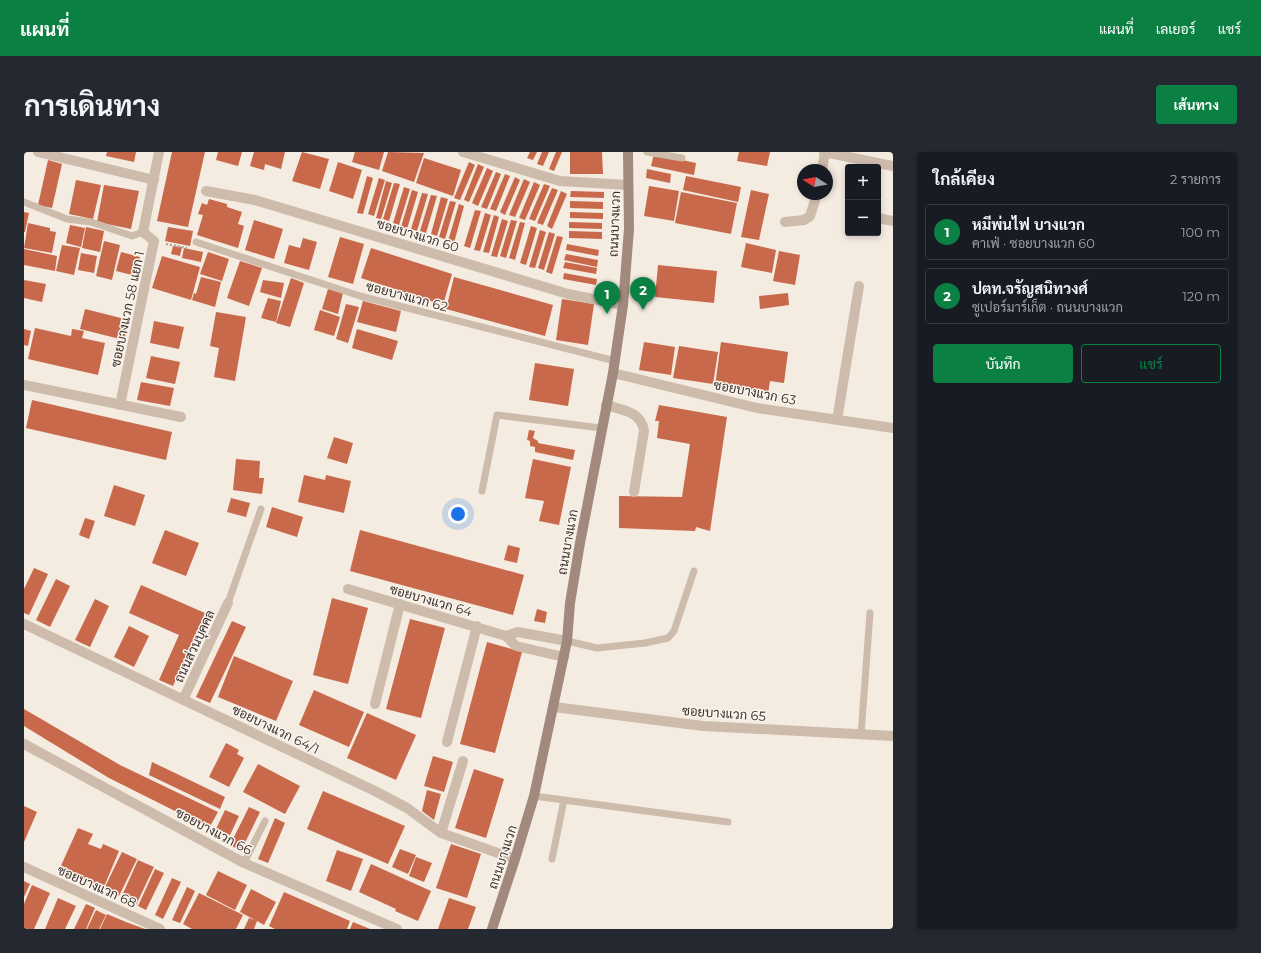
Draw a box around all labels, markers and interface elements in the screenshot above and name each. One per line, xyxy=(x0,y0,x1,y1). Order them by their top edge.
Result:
text: แผนที่ xyxy=(20,18,69,41)
text: แผนที่ xyxy=(1099,20,1134,38)
text: เลเยอร์ xyxy=(1156,20,1196,38)
text: แชร์ xyxy=(1218,20,1241,38)
button: เส้นทาง xyxy=(1156,85,1237,124)
text: การเดินทาง xyxy=(24,89,160,123)
north arrow xyxy=(797,164,833,200)
map controls xyxy=(845,164,881,236)
button: + xyxy=(845,164,881,200)
text: ใกล้เคียง xyxy=(933,169,995,189)
text: 2 รายการ xyxy=(1170,171,1221,187)
street label: ถนนบางแวก xyxy=(605,191,623,257)
button: − xyxy=(845,200,881,236)
street label: ซอยบางแวก 60 xyxy=(375,215,461,255)
text: หมีพ่นไฟ บางแวก xyxy=(972,215,1085,234)
text: 1 xyxy=(944,224,950,240)
text: 100 m xyxy=(1181,224,1220,240)
text: คาเฟ่ · ซอยบางแวก 60 xyxy=(972,235,1095,251)
street label: ซอยบางแวก 58 แยก 1 xyxy=(107,249,147,369)
street label: ซอยบางแวก 62 xyxy=(364,277,450,315)
pin: 2 xyxy=(630,277,656,310)
text: ปตท.จรัญสนิทวงศ์ xyxy=(972,279,1088,298)
pin: 1 xyxy=(594,281,620,314)
text: 2 xyxy=(943,288,951,304)
text: 120 m xyxy=(1182,288,1220,304)
text: ซูเปอร์มาร์เก็ต · ถนนบางแวก xyxy=(972,299,1123,315)
button: บันทึก xyxy=(933,344,1073,383)
button: แชร์ xyxy=(1081,344,1221,383)
street label: ซอยบางแวก 63 xyxy=(712,376,798,408)
your location xyxy=(448,504,468,524)
street label: ถนนบางแวก xyxy=(553,508,581,576)
street label: ซอยบางแวก 64 xyxy=(388,581,475,620)
street label: ถนนส่วนบุคคล xyxy=(170,607,220,686)
street label: ซอยบางแวก 64/1 xyxy=(230,701,322,757)
street label: ซอยบางแวก 65 xyxy=(682,702,766,724)
street label: ซอยบางแวก 66 xyxy=(173,804,255,858)
street label: ถนนบางแวก xyxy=(484,823,520,891)
street label: ซอยบางแวก 68 xyxy=(55,861,139,911)

